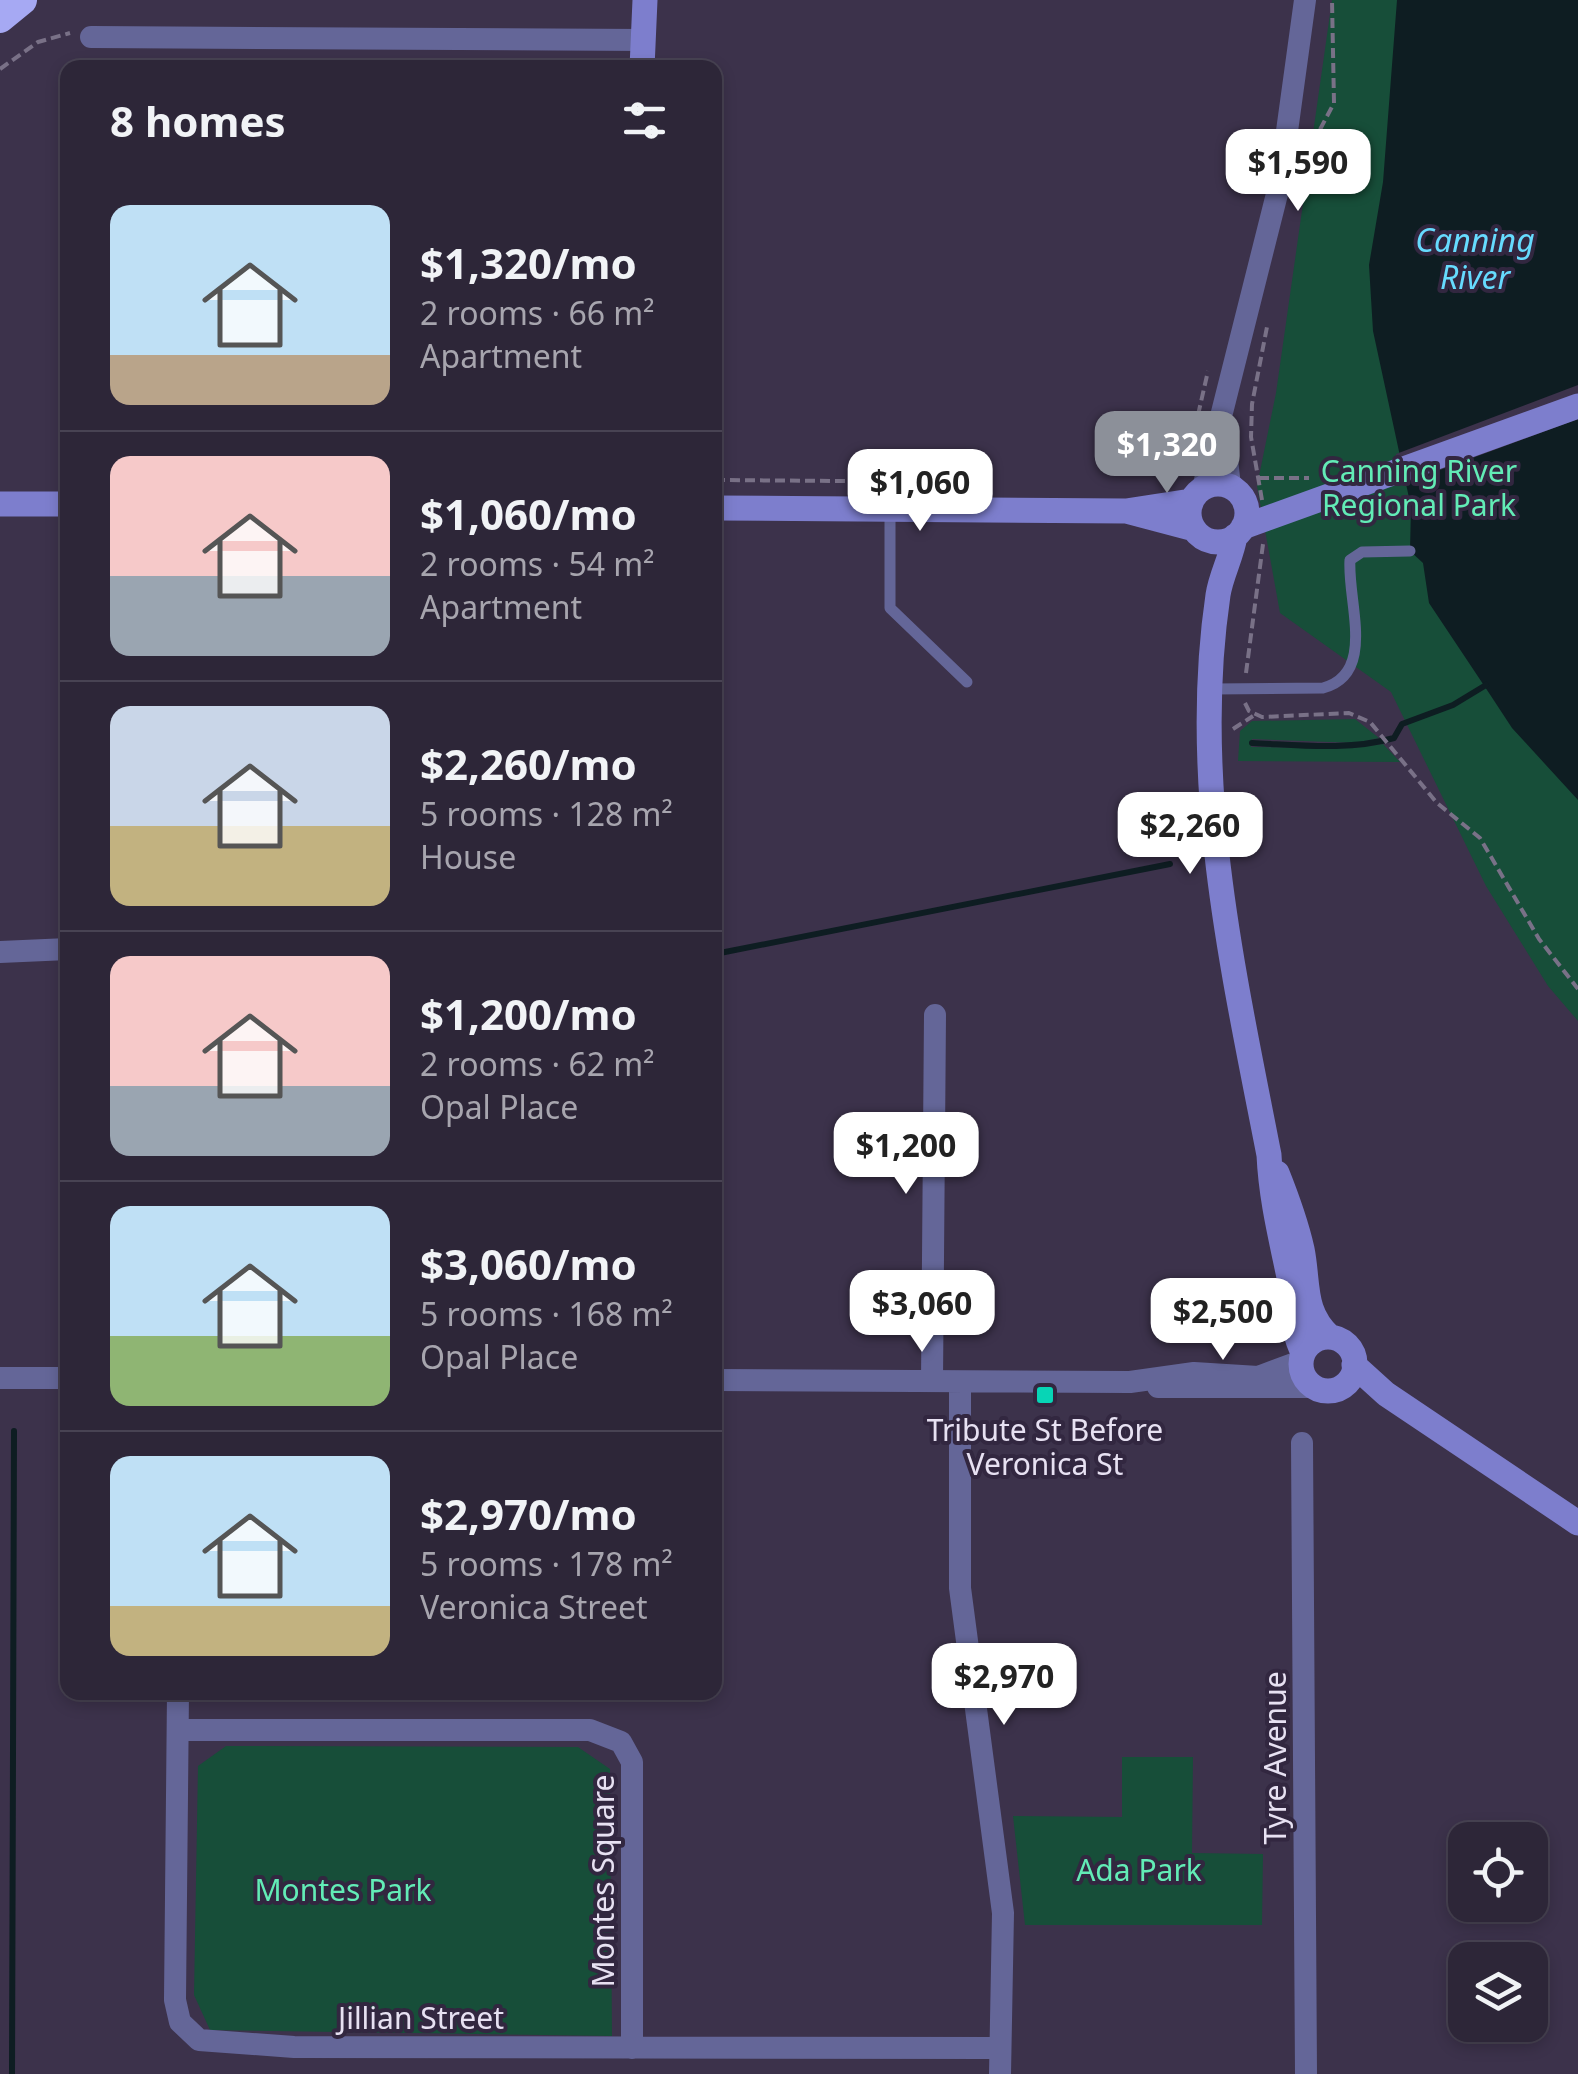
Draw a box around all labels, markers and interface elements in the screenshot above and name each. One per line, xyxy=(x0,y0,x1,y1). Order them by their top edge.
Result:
text: 8 homes xyxy=(110,92,286,149)
icon: filters xyxy=(617,93,672,148)
pin: $1,590 xyxy=(1217,129,1379,214)
text: $1,590 xyxy=(1248,140,1348,183)
water label: Canning River xyxy=(1415,218,1535,298)
text: $1,320/mo xyxy=(420,234,637,291)
icon: home xyxy=(190,245,310,365)
text: 2 rooms · 66 m² xyxy=(420,291,654,334)
text: Apartment xyxy=(420,334,582,377)
pin: $1,320 xyxy=(1086,411,1248,496)
text: $1,320 xyxy=(1117,422,1217,465)
pin: $1,060 xyxy=(839,449,1001,534)
park label: Canning River Regional Park xyxy=(1321,450,1517,525)
text: $1,060 xyxy=(870,460,970,503)
text: $1,060/mo xyxy=(420,485,637,542)
icon: home xyxy=(190,496,310,616)
text: 2 rooms · 54 m² xyxy=(420,542,654,585)
text: Apartment xyxy=(420,585,582,628)
text: $2,260/mo xyxy=(420,735,637,792)
icon: home xyxy=(190,746,310,866)
text: 5 rooms · 128 m² xyxy=(420,792,673,835)
pin: $2,260 xyxy=(1109,792,1271,877)
text: $2,260 xyxy=(1140,803,1240,846)
text: House xyxy=(420,835,516,878)
text: $1,200/mo xyxy=(420,985,637,1042)
icon: home xyxy=(190,996,310,1116)
text: 2 rooms · 62 m² xyxy=(420,1042,654,1085)
text: Opal Place xyxy=(420,1085,578,1128)
pin: $1,200 xyxy=(825,1112,987,1197)
text: $1,200 xyxy=(856,1123,956,1166)
text: $3,060/mo xyxy=(420,1235,637,1292)
icon: home xyxy=(190,1246,310,1366)
pin: $3,060 xyxy=(841,1270,1003,1355)
pin: $2,500 xyxy=(1142,1278,1304,1363)
text: $3,060 xyxy=(872,1281,972,1324)
text: $2,500 xyxy=(1173,1289,1273,1332)
text: 5 rooms · 168 m² xyxy=(420,1292,673,1335)
text: Opal Place xyxy=(420,1335,578,1378)
marker: Tribute St Before Veronica St xyxy=(1034,1384,1056,1406)
place label: Tribute St Before Veronica St xyxy=(927,1409,1163,1484)
text: $2,970/mo xyxy=(420,1485,637,1542)
icon: home xyxy=(190,1496,310,1616)
text: 5 rooms · 178 m² xyxy=(420,1542,673,1585)
text: Veronica Street xyxy=(420,1585,648,1628)
pin: $2,970 xyxy=(923,1643,1085,1728)
text: $2,970 xyxy=(954,1654,1054,1697)
street label: Tyre Avenue xyxy=(1254,1671,1295,1845)
street label: Montes Square xyxy=(582,1775,623,1987)
map controls xyxy=(1448,1822,1548,2042)
button: locate xyxy=(1448,1822,1548,1922)
park label: Ada Park xyxy=(1076,1849,1202,1890)
park label: Montes Park xyxy=(254,1869,432,1910)
button: layers xyxy=(1448,1942,1548,2042)
street label: Jillian Street xyxy=(335,1997,504,2038)

